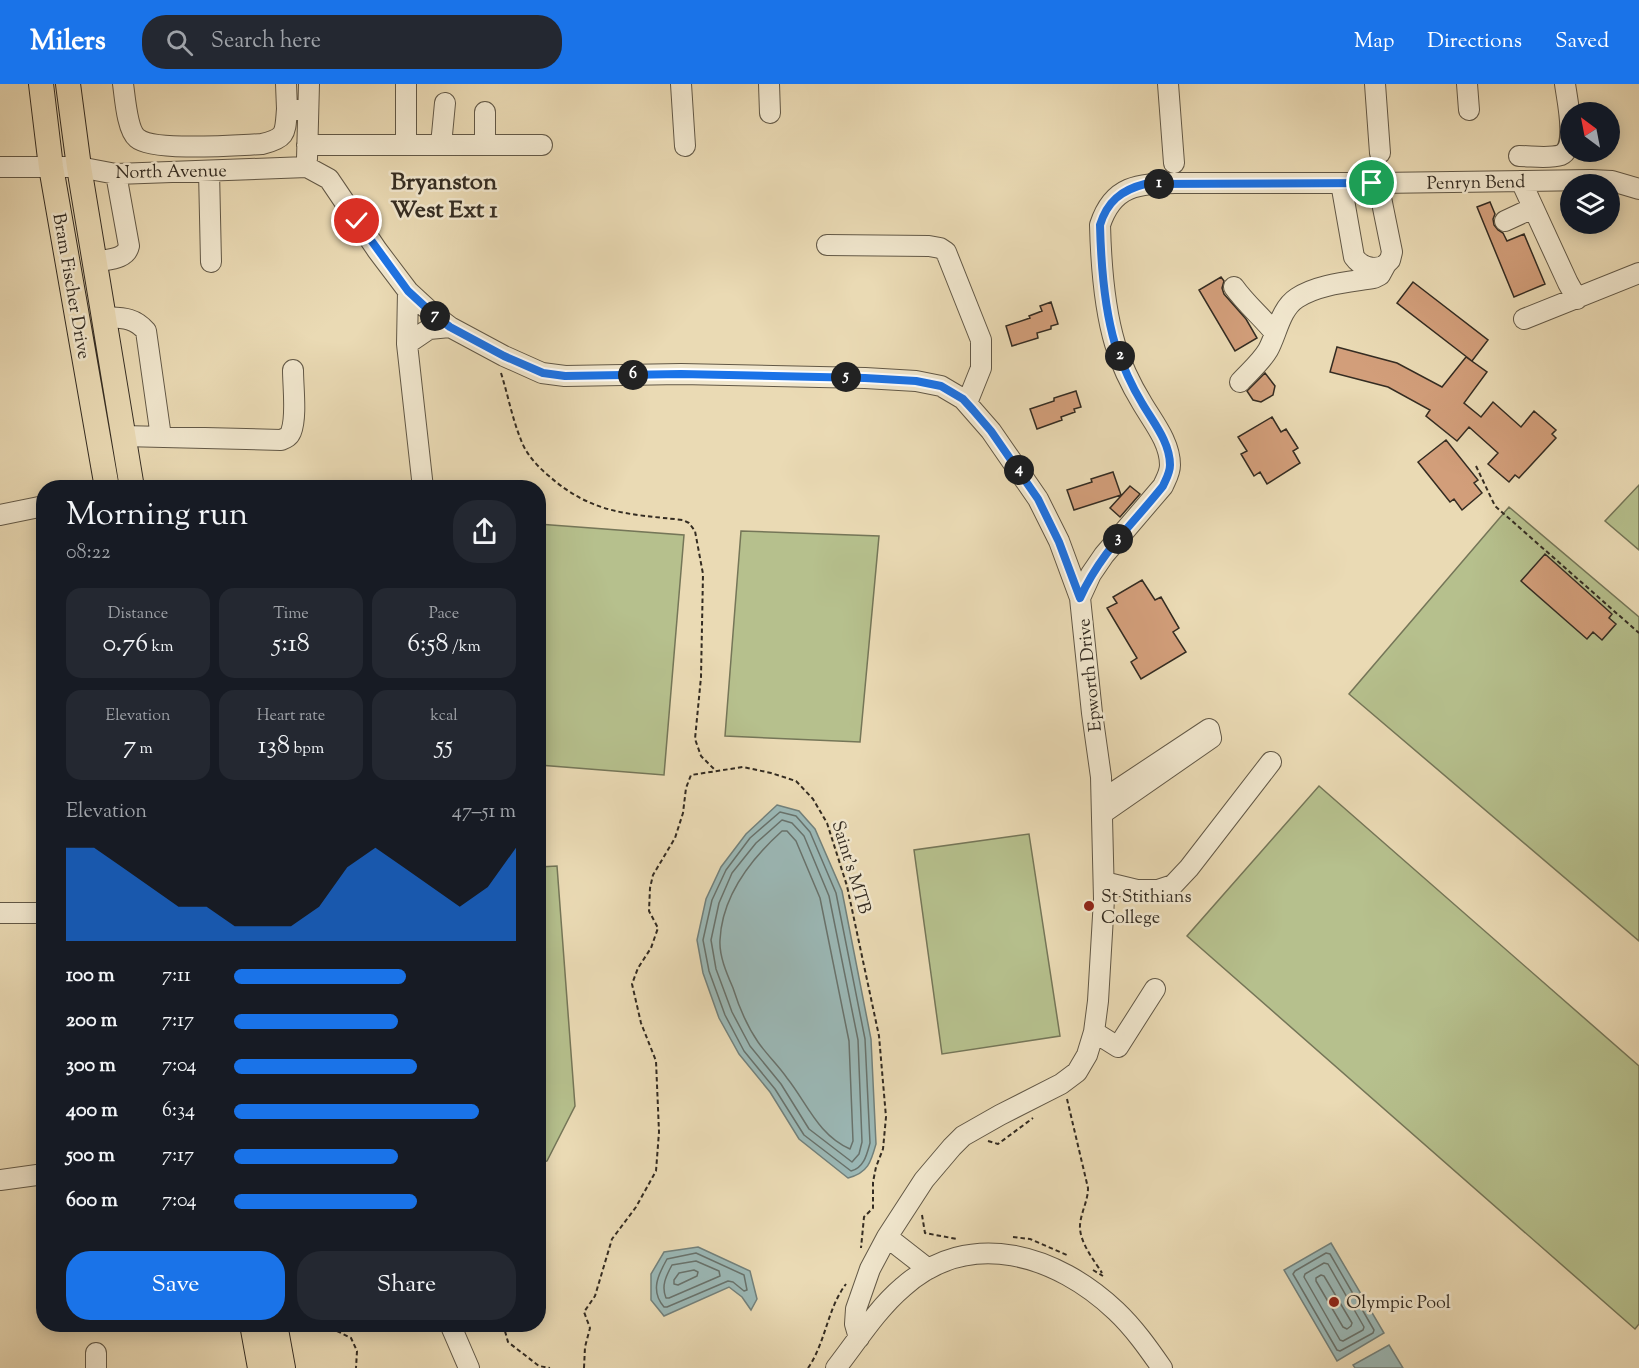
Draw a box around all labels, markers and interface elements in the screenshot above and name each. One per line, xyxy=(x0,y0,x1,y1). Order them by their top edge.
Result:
search box xyxy=(142,15,562,69)
text: Milers xyxy=(30,22,106,62)
icon: search xyxy=(163,26,196,59)
text: Search here xyxy=(211,26,321,58)
text: Map xyxy=(1354,27,1394,57)
text: Directions xyxy=(1427,27,1522,57)
text: Saved xyxy=(1555,27,1609,57)
north arrow xyxy=(1560,102,1620,162)
map controls xyxy=(1560,102,1620,234)
pin xyxy=(1346,157,1397,208)
street label: North Avenue xyxy=(115,159,227,187)
district label: Bryanston West Ext 1 xyxy=(390,166,498,228)
icon: arrive xyxy=(1355,166,1388,199)
pin: 1 xyxy=(1144,169,1174,199)
street label: Penryn Bend xyxy=(1426,170,1526,198)
text: 1 xyxy=(1156,172,1162,195)
button: layers xyxy=(1560,174,1620,234)
pin xyxy=(331,195,382,246)
icon: check xyxy=(340,204,373,237)
street label: Bram Fischer Drive xyxy=(44,211,96,361)
pin: 7 xyxy=(420,301,450,331)
text: 7 xyxy=(431,304,439,327)
pin: 2 xyxy=(1105,341,1135,371)
text: 2 xyxy=(1116,344,1124,367)
pin: 6 xyxy=(618,360,648,390)
pin: 5 xyxy=(831,362,861,392)
text: 6 xyxy=(629,363,637,386)
text: 5 xyxy=(843,365,849,388)
pin: 4 xyxy=(1004,455,1034,485)
text: 4 xyxy=(1015,458,1023,481)
text: Morning run xyxy=(66,492,248,540)
button: share xyxy=(453,500,516,563)
pin: 3 xyxy=(1103,524,1133,554)
text: 3 xyxy=(1115,527,1121,550)
text: 08:22 xyxy=(66,539,111,568)
text: Distance xyxy=(108,603,168,626)
text: Time xyxy=(273,603,309,626)
text: Pace xyxy=(429,603,459,626)
street label: Epworth Drive xyxy=(1072,617,1110,733)
text: 0.76 xyxy=(103,626,148,663)
text: 5:18 xyxy=(272,626,310,663)
text: 6:58 xyxy=(407,626,448,663)
text: km xyxy=(148,636,173,659)
text: /km xyxy=(448,636,481,659)
text: Elevation xyxy=(106,705,170,728)
text: Heart rate xyxy=(257,705,325,728)
text: kcal xyxy=(430,705,458,728)
text: 7 xyxy=(123,728,136,765)
text: 138 xyxy=(258,728,290,765)
text: 55 xyxy=(435,728,453,765)
text: m xyxy=(136,738,153,761)
text: bpm xyxy=(290,738,324,761)
text: Elevation xyxy=(66,798,147,827)
text: 47–51 m xyxy=(452,798,516,827)
street label: Saint's MTB xyxy=(824,818,877,917)
place label: St Stithians College xyxy=(1101,885,1191,932)
marker: St Stithians College xyxy=(1082,899,1096,913)
text: 100 m xyxy=(66,962,115,991)
text: 7:11 xyxy=(162,962,191,991)
text: 200 m xyxy=(66,1007,117,1036)
text: 7:17 xyxy=(162,1007,194,1036)
text: 300 m xyxy=(66,1052,116,1081)
text: 7:04 xyxy=(162,1052,197,1081)
text: 400 m xyxy=(66,1097,118,1126)
text: 6:34 xyxy=(162,1097,195,1126)
text: 500 m xyxy=(66,1142,115,1171)
text: 7:17 xyxy=(162,1142,194,1171)
text: 600 m xyxy=(66,1187,118,1216)
text: 7:04 xyxy=(162,1187,197,1216)
button: Save xyxy=(66,1251,285,1320)
button: Share xyxy=(297,1251,516,1320)
place label: Olympic Pool xyxy=(1346,1291,1451,1317)
marker: Olympic Pool xyxy=(1327,1295,1341,1309)

